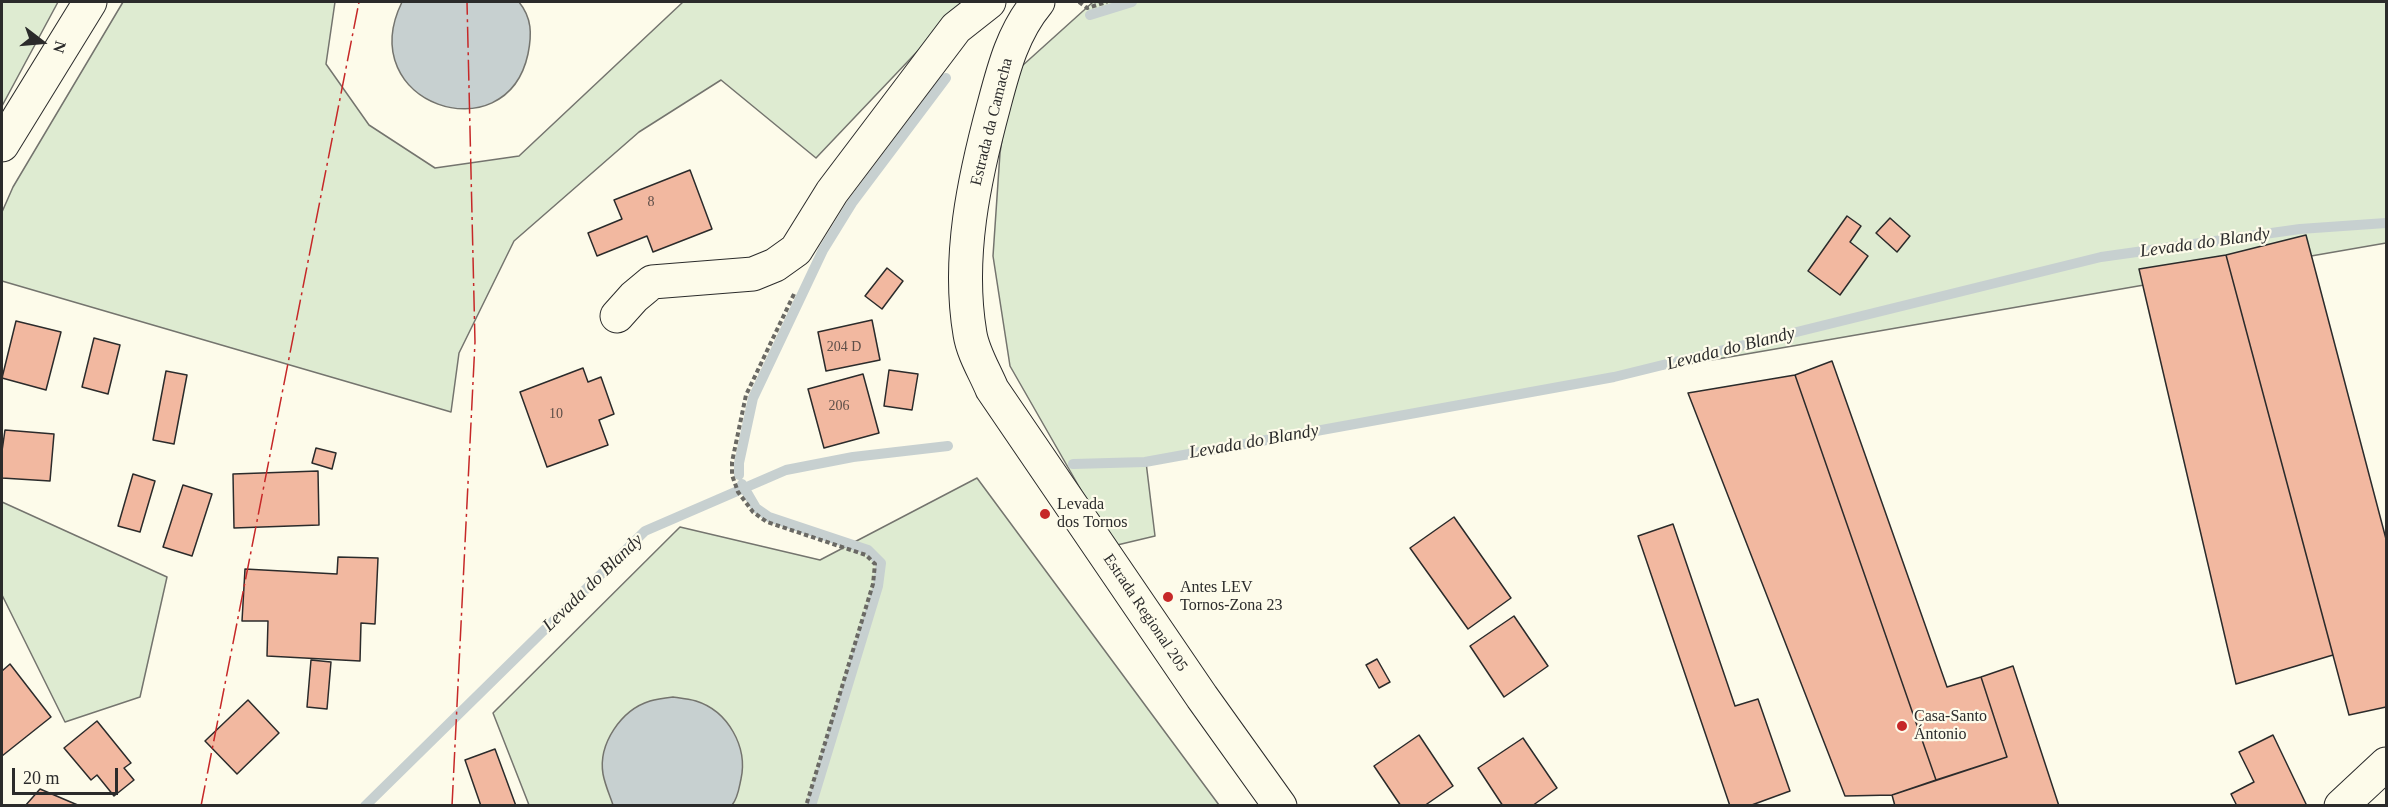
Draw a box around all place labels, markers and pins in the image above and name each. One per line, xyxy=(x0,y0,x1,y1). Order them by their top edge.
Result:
place label: Levada dos Tornos xyxy=(1057,495,1127,533)
marker: Levada dos Tornos xyxy=(1038,507,1052,521)
place label: Antes LEV Tornos-Zona 23 xyxy=(1180,578,1282,616)
marker: Antes LEV Tornos-Zona 23 xyxy=(1161,590,1175,604)
place label: Casa-Santo Ántonio xyxy=(1914,707,1987,745)
marker: Casa-Santo Ántonio xyxy=(1895,719,1909,733)

